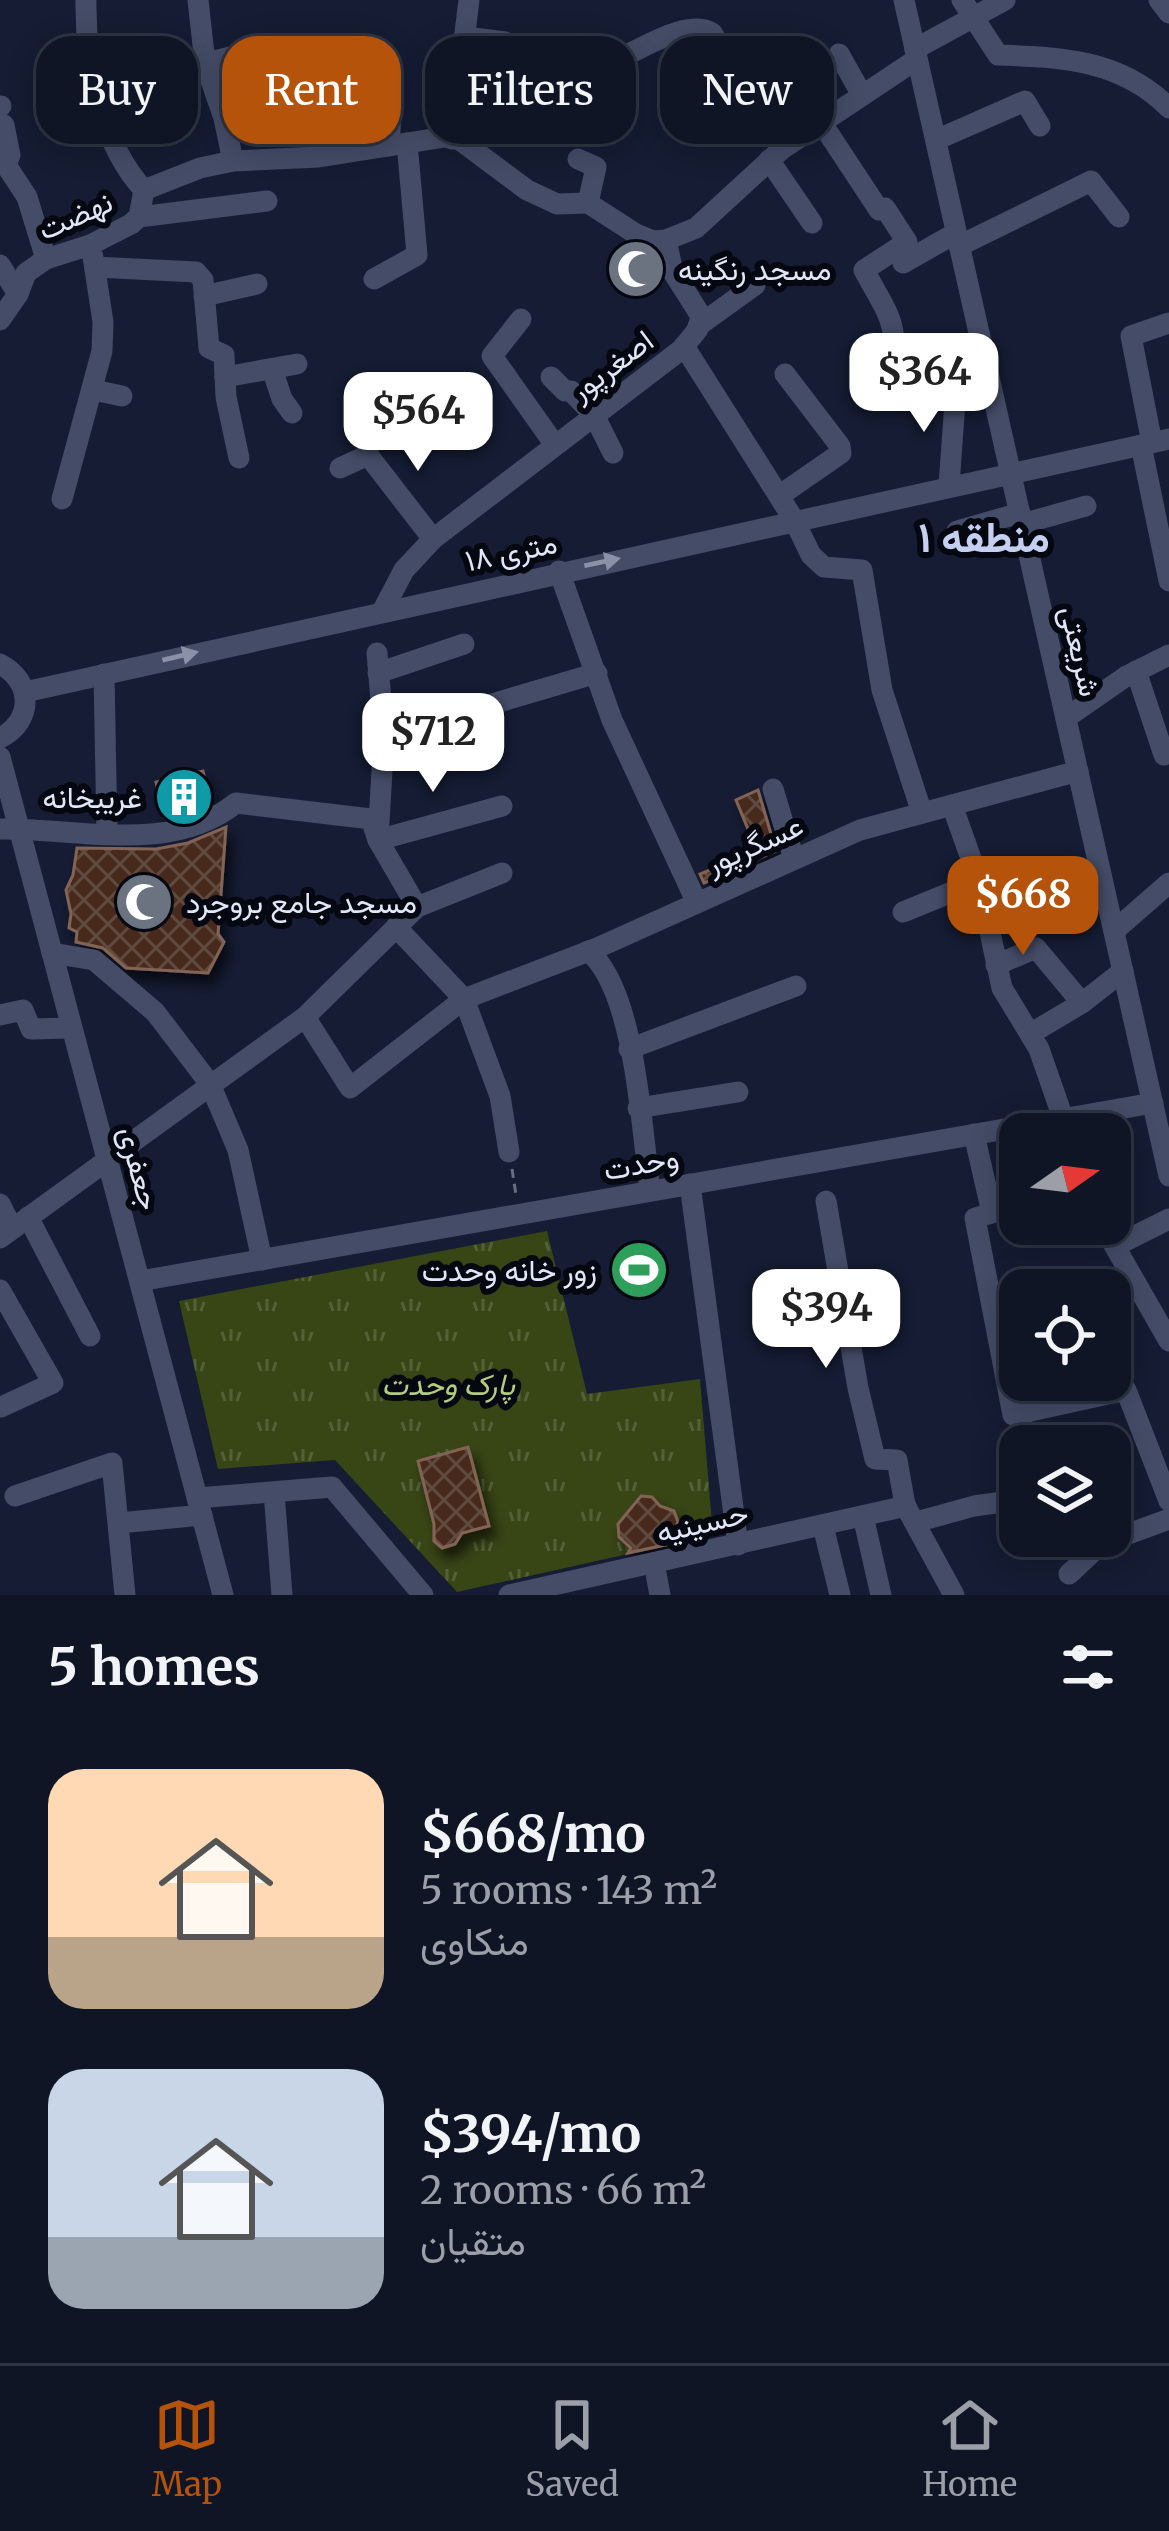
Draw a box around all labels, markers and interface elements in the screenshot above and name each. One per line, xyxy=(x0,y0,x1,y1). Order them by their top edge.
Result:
chip: Buy xyxy=(36,36,198,144)
chip: Rent xyxy=(222,36,401,144)
chip: Filters xyxy=(425,36,636,144)
chip: New xyxy=(660,36,834,144)
street label: نهضت xyxy=(32,182,118,248)
mosque icon: مسجد رنگینه xyxy=(605,238,667,300)
place label: مسجد رنگینه xyxy=(678,250,831,288)
street label: اصغرپور xyxy=(561,321,662,411)
pin: $364 xyxy=(853,333,995,435)
text: $364 xyxy=(876,347,972,396)
pin: $564 xyxy=(347,372,489,474)
text: $564 xyxy=(371,386,465,435)
district label: منطقه ۱ xyxy=(918,511,1050,563)
street label: ۱۸ متری xyxy=(462,523,560,579)
one-way arrow xyxy=(583,552,621,571)
street label: شریعتی xyxy=(1052,602,1110,700)
one-way arrow xyxy=(162,646,200,665)
pin: $712 xyxy=(362,693,504,795)
text: $712 xyxy=(389,707,477,756)
building icon: غریبخانه xyxy=(153,766,215,828)
place label: غریبخانه xyxy=(43,778,142,816)
street label: عسگرپور xyxy=(699,806,809,884)
pin: $668 xyxy=(952,856,1094,958)
text: $668 xyxy=(974,870,1072,919)
mosque icon: مسجد جامع بروجرد xyxy=(113,871,175,933)
place label: مسجد جامع بروجرد xyxy=(186,883,417,923)
north arrow xyxy=(999,1113,1131,1245)
map controls xyxy=(999,1113,1131,1557)
street label: جعفری xyxy=(111,1122,169,1214)
street label: وحدت xyxy=(600,1138,682,1188)
sports icon: زور خانه وحدت xyxy=(608,1239,670,1301)
place label: زور خانه وحدت xyxy=(422,1251,597,1289)
pin: $394 xyxy=(755,1269,897,1371)
button: locate xyxy=(999,1269,1131,1401)
text: $394 xyxy=(779,1283,873,1332)
park label: پارک وحدت xyxy=(381,1365,515,1405)
button: layers xyxy=(999,1425,1131,1557)
street label: حسینیه xyxy=(652,1493,752,1551)
icon: filters xyxy=(1055,1634,1121,1700)
text: 5 homes xyxy=(48,1635,260,1699)
text: $668/mo xyxy=(420,1802,646,1866)
icon: home xyxy=(144,1817,288,1961)
text: 5 rooms · 143 m² xyxy=(420,1866,717,1915)
text: منکاوی xyxy=(420,1917,529,1966)
text: $394/mo xyxy=(420,2102,641,2166)
icon: home xyxy=(144,2117,288,2261)
text: 2 rooms · 66 m² xyxy=(420,2166,706,2215)
text: متقیان xyxy=(420,2217,526,2266)
tab: Map xyxy=(152,2392,222,2505)
tab: Saved xyxy=(525,2392,619,2505)
tab: Home xyxy=(922,2392,1017,2505)

